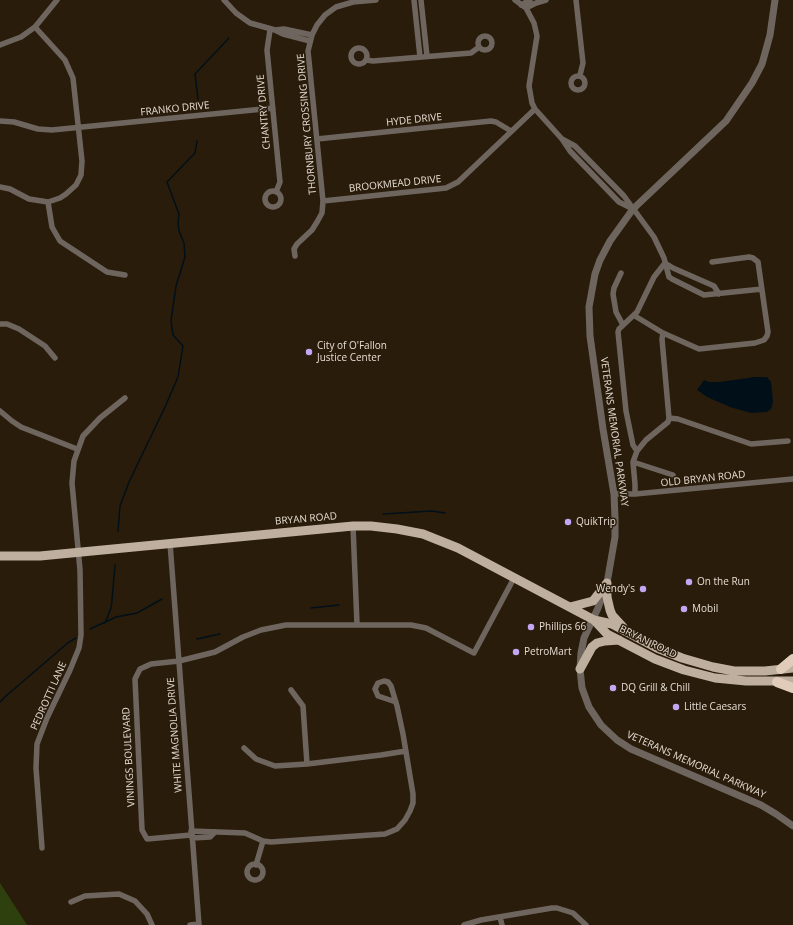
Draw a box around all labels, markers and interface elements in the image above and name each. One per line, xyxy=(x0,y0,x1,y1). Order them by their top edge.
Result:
street label: THORNBURY CROSSING DRIVE xyxy=(295,53,319,195)
street label: CHANTRY DRIVE xyxy=(255,74,273,150)
street label: FRANKO DRIVE xyxy=(140,99,210,119)
street label: HYDE DRIVE xyxy=(385,111,443,129)
street label: BROOKMEAD DRIVE xyxy=(348,173,442,195)
place label: City of O'Fallon Justice Center xyxy=(317,340,387,364)
marker: City of O'Fallon Justice Center xyxy=(304,347,314,357)
street label: VETERANS MEMORIAL PARKWAY xyxy=(598,356,630,508)
street label: OLD BRYAN ROAD xyxy=(660,469,746,489)
street label: BRYAN ROAD xyxy=(274,510,338,528)
place label: QuikTrip xyxy=(576,516,616,528)
marker: QuikTrip xyxy=(563,517,573,527)
place label: On the Run xyxy=(697,576,750,588)
marker: On the Run xyxy=(684,577,694,587)
place label: Wendy's xyxy=(596,583,635,595)
marker: Wendy's xyxy=(638,584,648,594)
place label: Mobil xyxy=(692,603,718,615)
marker: Mobil xyxy=(679,604,689,614)
place label: Phillips 66 xyxy=(539,621,586,633)
marker: Phillips 66 xyxy=(526,622,536,632)
street label: BRYAN ROAD xyxy=(617,623,679,661)
place label: PetroMart xyxy=(524,646,572,658)
marker: PetroMart xyxy=(511,647,521,657)
street label: PEDROTTI LANE xyxy=(29,660,69,732)
street label: WHITE MAGNOLIA DRIVE xyxy=(165,677,185,793)
place label: DQ Grill & Chill xyxy=(621,682,690,694)
marker: DQ Grill & Chill xyxy=(608,683,618,693)
place label: Little Caesars xyxy=(684,701,746,713)
marker: Little Caesars xyxy=(671,702,681,712)
street label: VININGS BOULEVARD xyxy=(120,707,138,807)
street label: VETERANS MEMORIAL PARKWAY xyxy=(625,729,767,801)

